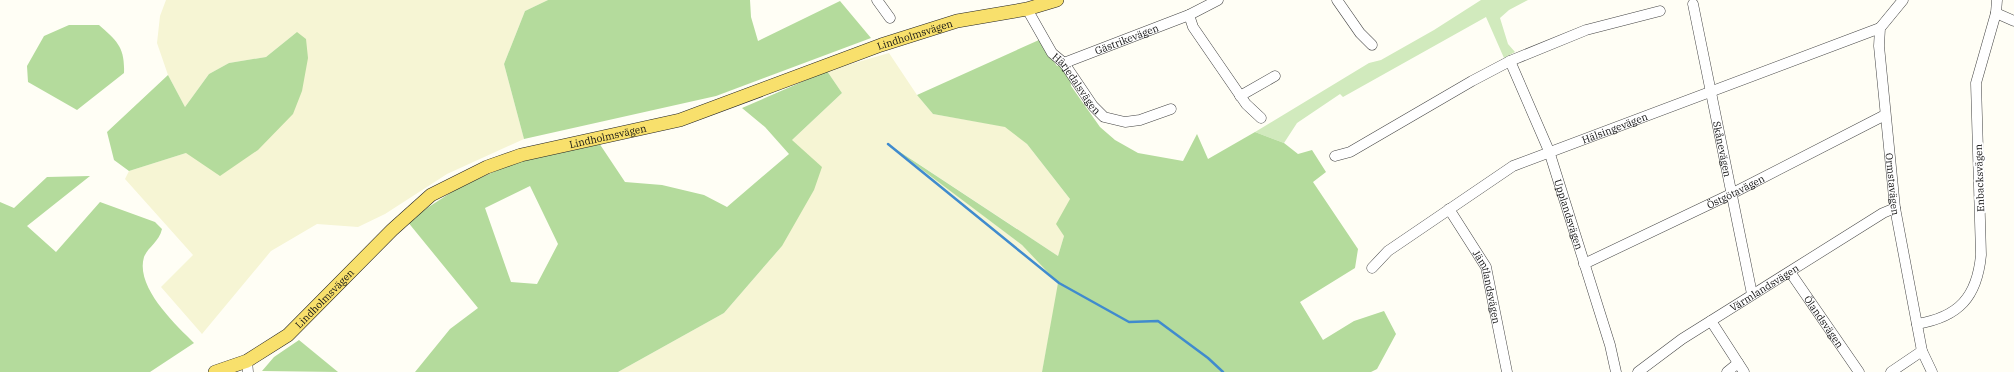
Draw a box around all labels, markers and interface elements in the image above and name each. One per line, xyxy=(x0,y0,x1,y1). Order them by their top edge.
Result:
street label: Lindholmsvägen xyxy=(875,17,955,53)
street label: Gästrikevägen xyxy=(1093,21,1161,58)
street label: Härjedalsvägen xyxy=(1050,50,1104,117)
street label: Hälsingevägen xyxy=(1580,110,1650,147)
street label: Skånevägen xyxy=(1710,120,1734,179)
street label: Lindholmsvägen xyxy=(568,121,648,151)
street label: Enbacksvägen xyxy=(1972,143,1987,212)
street label: Ormstavägen xyxy=(1883,152,1902,217)
street label: Östgötavägen xyxy=(1705,172,1767,212)
street label: Upplandsvägen xyxy=(1551,178,1586,252)
street label: Jämtlandsvägen xyxy=(1470,248,1503,325)
street label: Värmlandsvägen xyxy=(1728,261,1802,314)
street label: Lindholmsvägen xyxy=(292,266,357,331)
street label: Ölandsvägen xyxy=(1801,293,1847,351)

